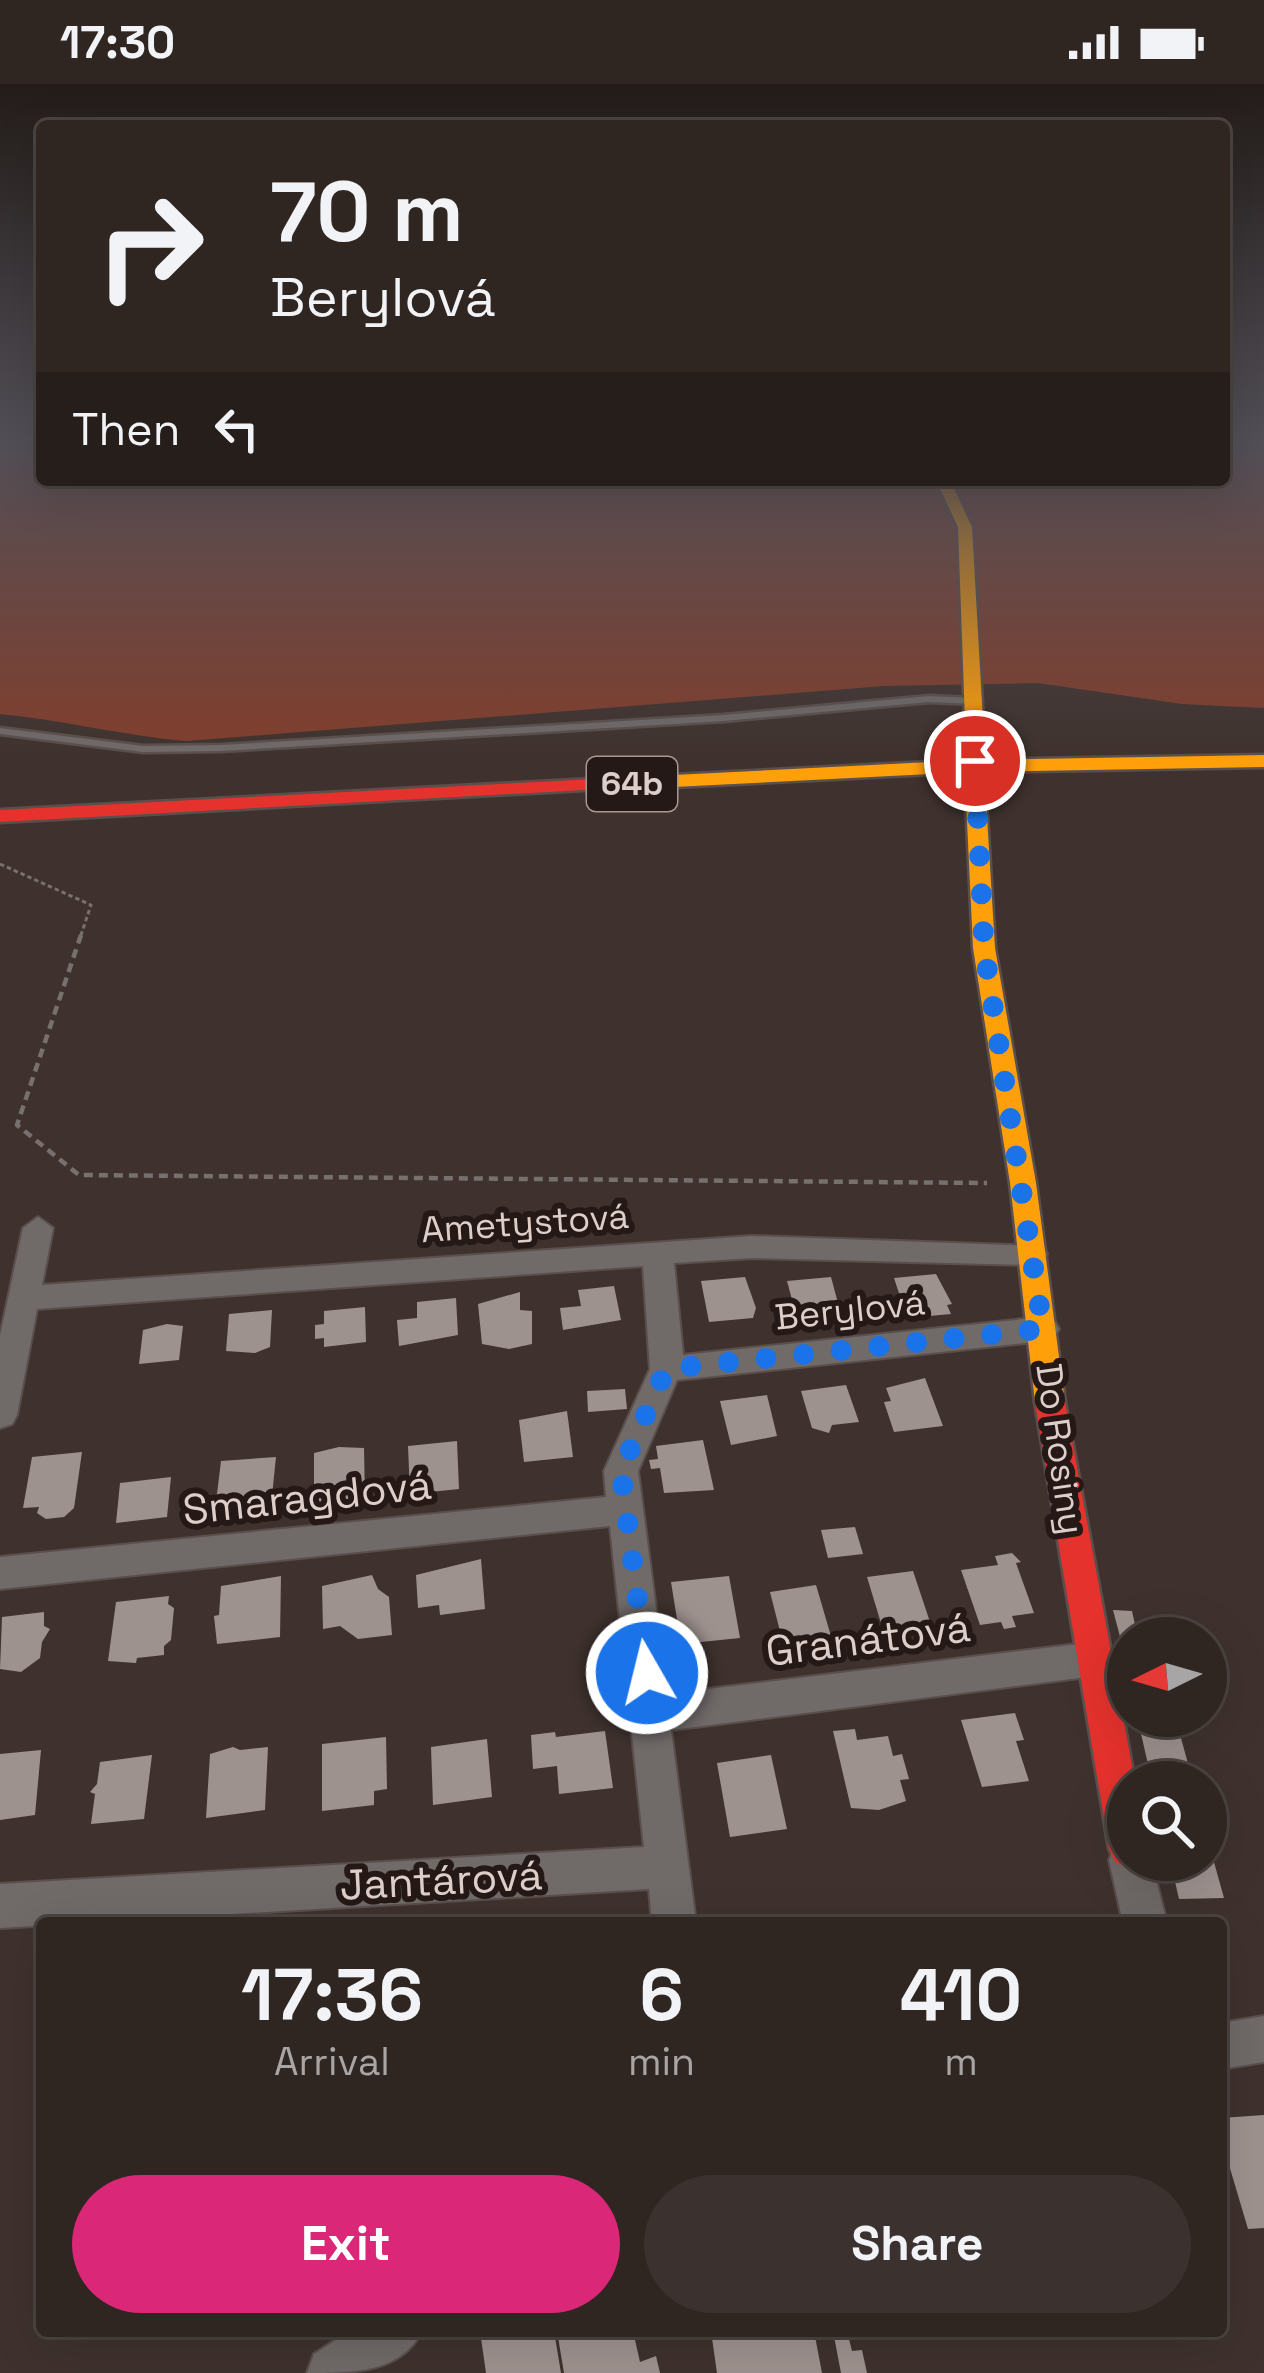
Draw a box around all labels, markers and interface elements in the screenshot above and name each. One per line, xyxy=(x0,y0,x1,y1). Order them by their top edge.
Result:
text: 17:30 xyxy=(60,14,175,71)
text: 70 m xyxy=(270,158,464,266)
icon: right xyxy=(72,168,228,324)
text: Berylová xyxy=(270,263,496,332)
icon: left xyxy=(204,396,270,462)
text: Then xyxy=(72,401,180,458)
pin xyxy=(924,710,1026,812)
icon: arrive xyxy=(942,728,1008,794)
road number: 64b xyxy=(587,757,677,811)
street label: Ametystová xyxy=(419,1193,631,1253)
street label: Berylová xyxy=(773,1279,927,1341)
street label: Do Rosiny xyxy=(1025,1361,1095,1537)
street label: Smaragdová xyxy=(180,1458,434,1536)
street label: Granátová xyxy=(763,1600,973,1678)
position arrow xyxy=(584,1610,710,1736)
north arrow xyxy=(1107,1617,1227,1737)
map controls xyxy=(1107,1617,1227,1881)
button: search xyxy=(1107,1761,1227,1881)
street label: Jantárová xyxy=(338,1848,544,1912)
text: 17:36 xyxy=(241,1949,423,2041)
text: 6 xyxy=(639,1949,684,2041)
text: 410 xyxy=(900,1949,1022,2041)
text: Arrival xyxy=(274,2037,390,2086)
text: min xyxy=(628,2037,695,2086)
text: m xyxy=(944,2037,978,2086)
button: Exit xyxy=(72,2175,620,2313)
button: Share xyxy=(644,2175,1191,2313)

